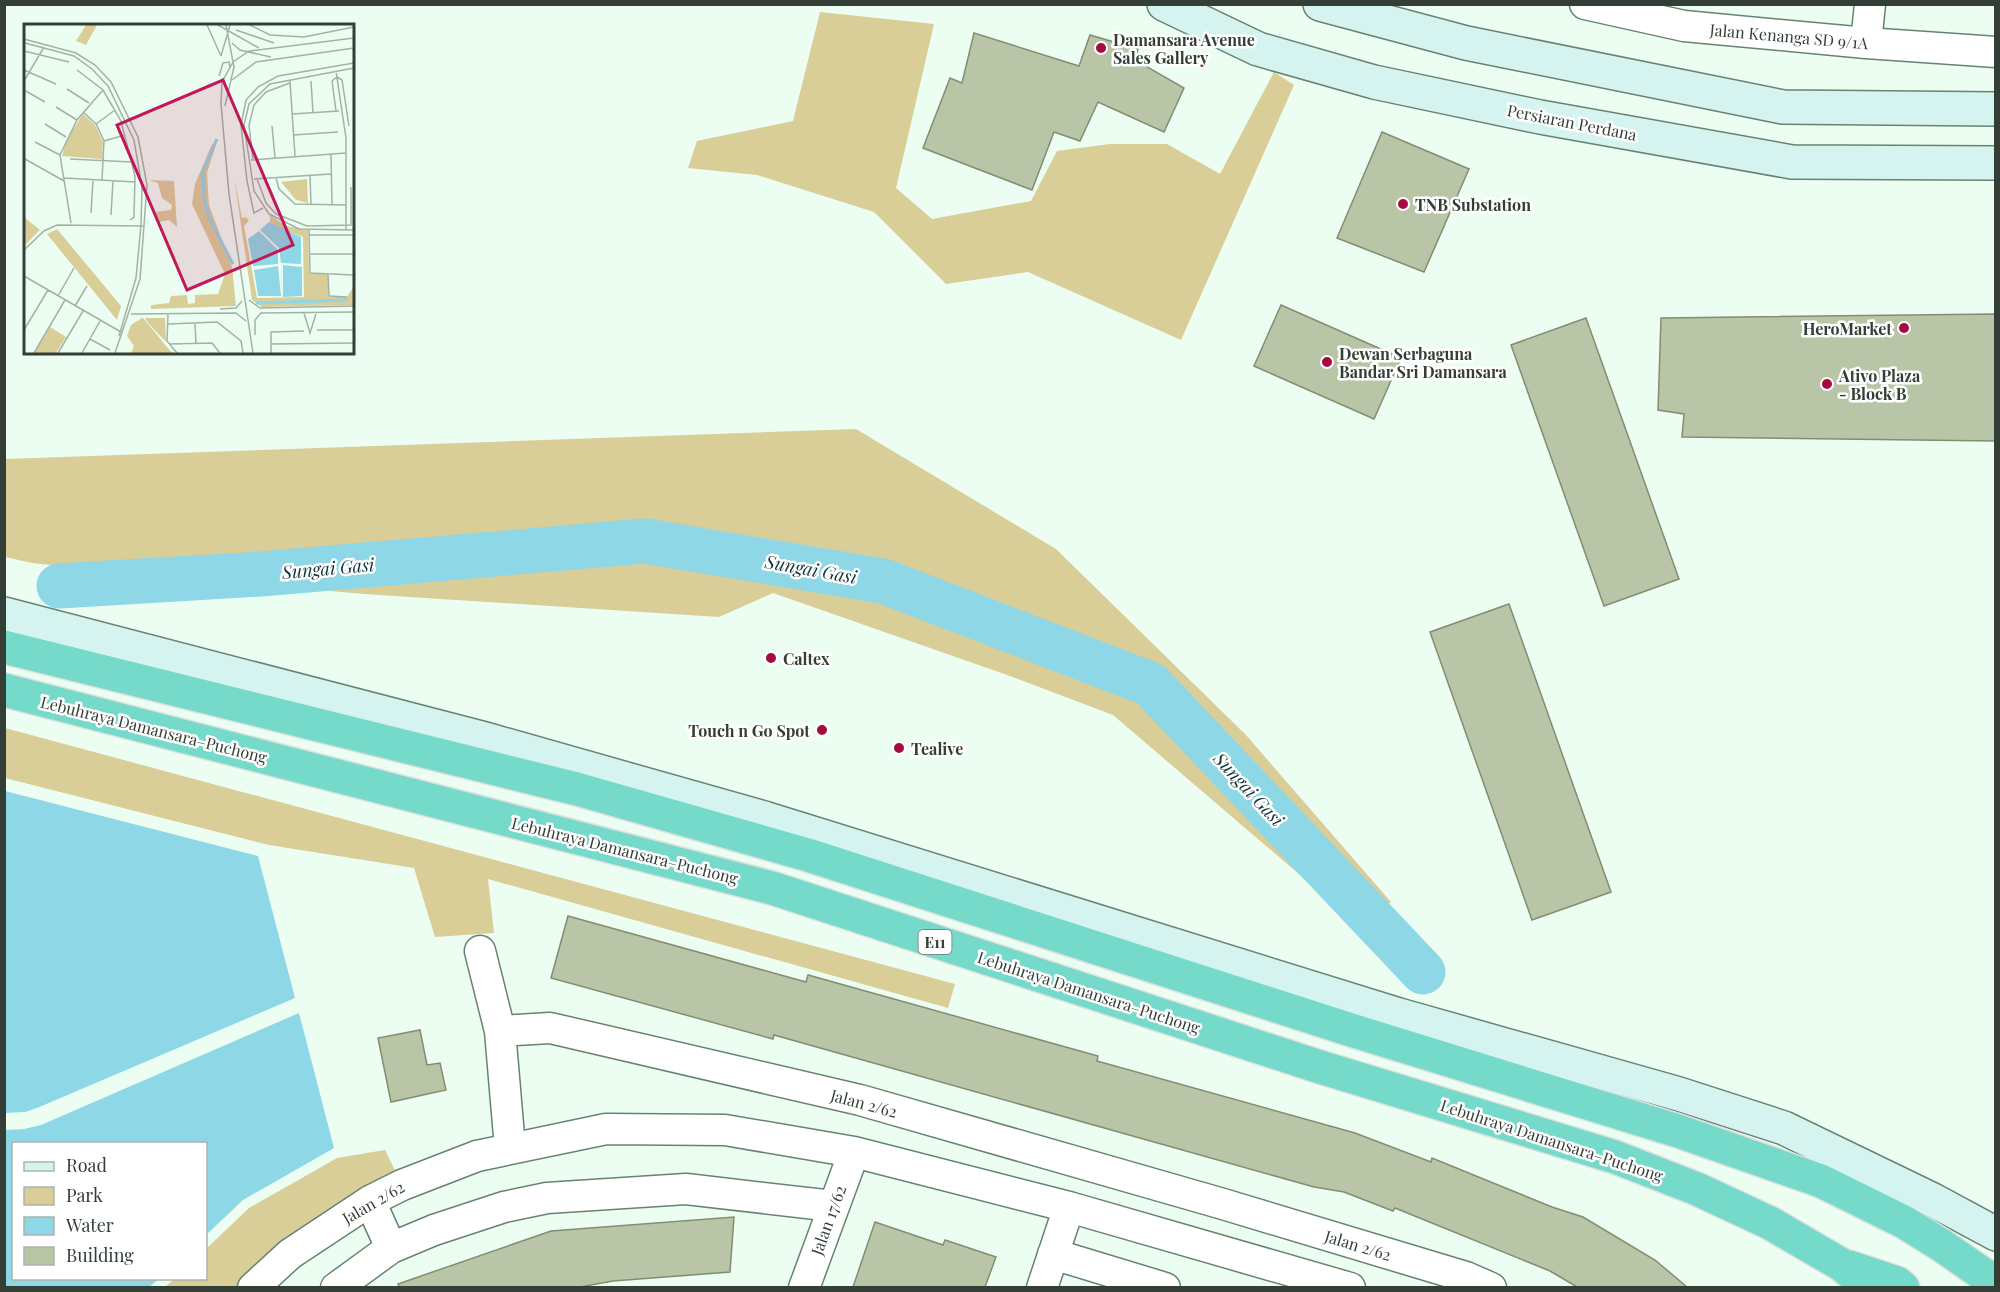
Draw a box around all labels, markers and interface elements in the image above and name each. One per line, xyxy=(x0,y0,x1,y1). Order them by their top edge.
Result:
street label: Jalan Kenanga SD 9/1A xyxy=(1708,19,1870,53)
inset map xyxy=(24,24,354,354)
place label: Damansara Avenue Sales Gallery xyxy=(1113,29,1255,68)
marker: Damansara Avenue Sales Gallery xyxy=(1094,41,1108,55)
street label: Persiaran Perdana xyxy=(1505,99,1639,145)
place label: TNB Substation xyxy=(1415,194,1531,215)
marker: TNB Substation xyxy=(1396,197,1410,211)
place label: HeroMarket xyxy=(1803,318,1892,339)
marker: HeroMarket xyxy=(1897,321,1911,335)
place label: Dewan Serbaguna Bandar Sri Damansara xyxy=(1339,343,1508,382)
marker: Dewan Serbaguna Bandar Sri Damansara xyxy=(1320,355,1334,369)
place label: Ativo Plaza - Block B xyxy=(1838,365,1921,404)
marker: Ativo Plaza - Block B xyxy=(1820,377,1834,391)
water label: Sungai Gasi xyxy=(762,549,859,589)
water label: Sungai Gasi xyxy=(280,552,376,584)
place label: Caltex xyxy=(783,648,830,669)
marker: Caltex xyxy=(764,651,778,665)
street label: Lebuhraya Damansara–Puchong xyxy=(39,691,270,767)
place label: Touch n Go Spot xyxy=(688,720,810,741)
marker: Touch n Go Spot xyxy=(815,723,829,737)
place label: Tealive xyxy=(911,738,963,759)
marker: Tealive xyxy=(892,741,906,755)
water label: Sungai Gasi xyxy=(1208,746,1290,831)
street label: Lebuhraya Damansara–Puchong xyxy=(510,812,741,888)
road number: E11 xyxy=(918,930,952,954)
street label: Lebuhraya Damansara–Puchong xyxy=(975,946,1203,1038)
street label: Jalan 2/62 xyxy=(827,1084,900,1122)
street label: Lebuhraya Damansara–Puchong xyxy=(1438,1094,1666,1186)
legend xyxy=(12,1142,207,1280)
text: Road xyxy=(66,1153,107,1177)
street label: Jalan 2/62 xyxy=(337,1176,408,1229)
street label: Jalan 17/62 xyxy=(805,1182,850,1259)
text: Park xyxy=(66,1183,103,1207)
text: Water xyxy=(65,1213,114,1237)
street label: Jalan 2/62 xyxy=(1321,1225,1394,1265)
text: Building xyxy=(66,1243,134,1267)

